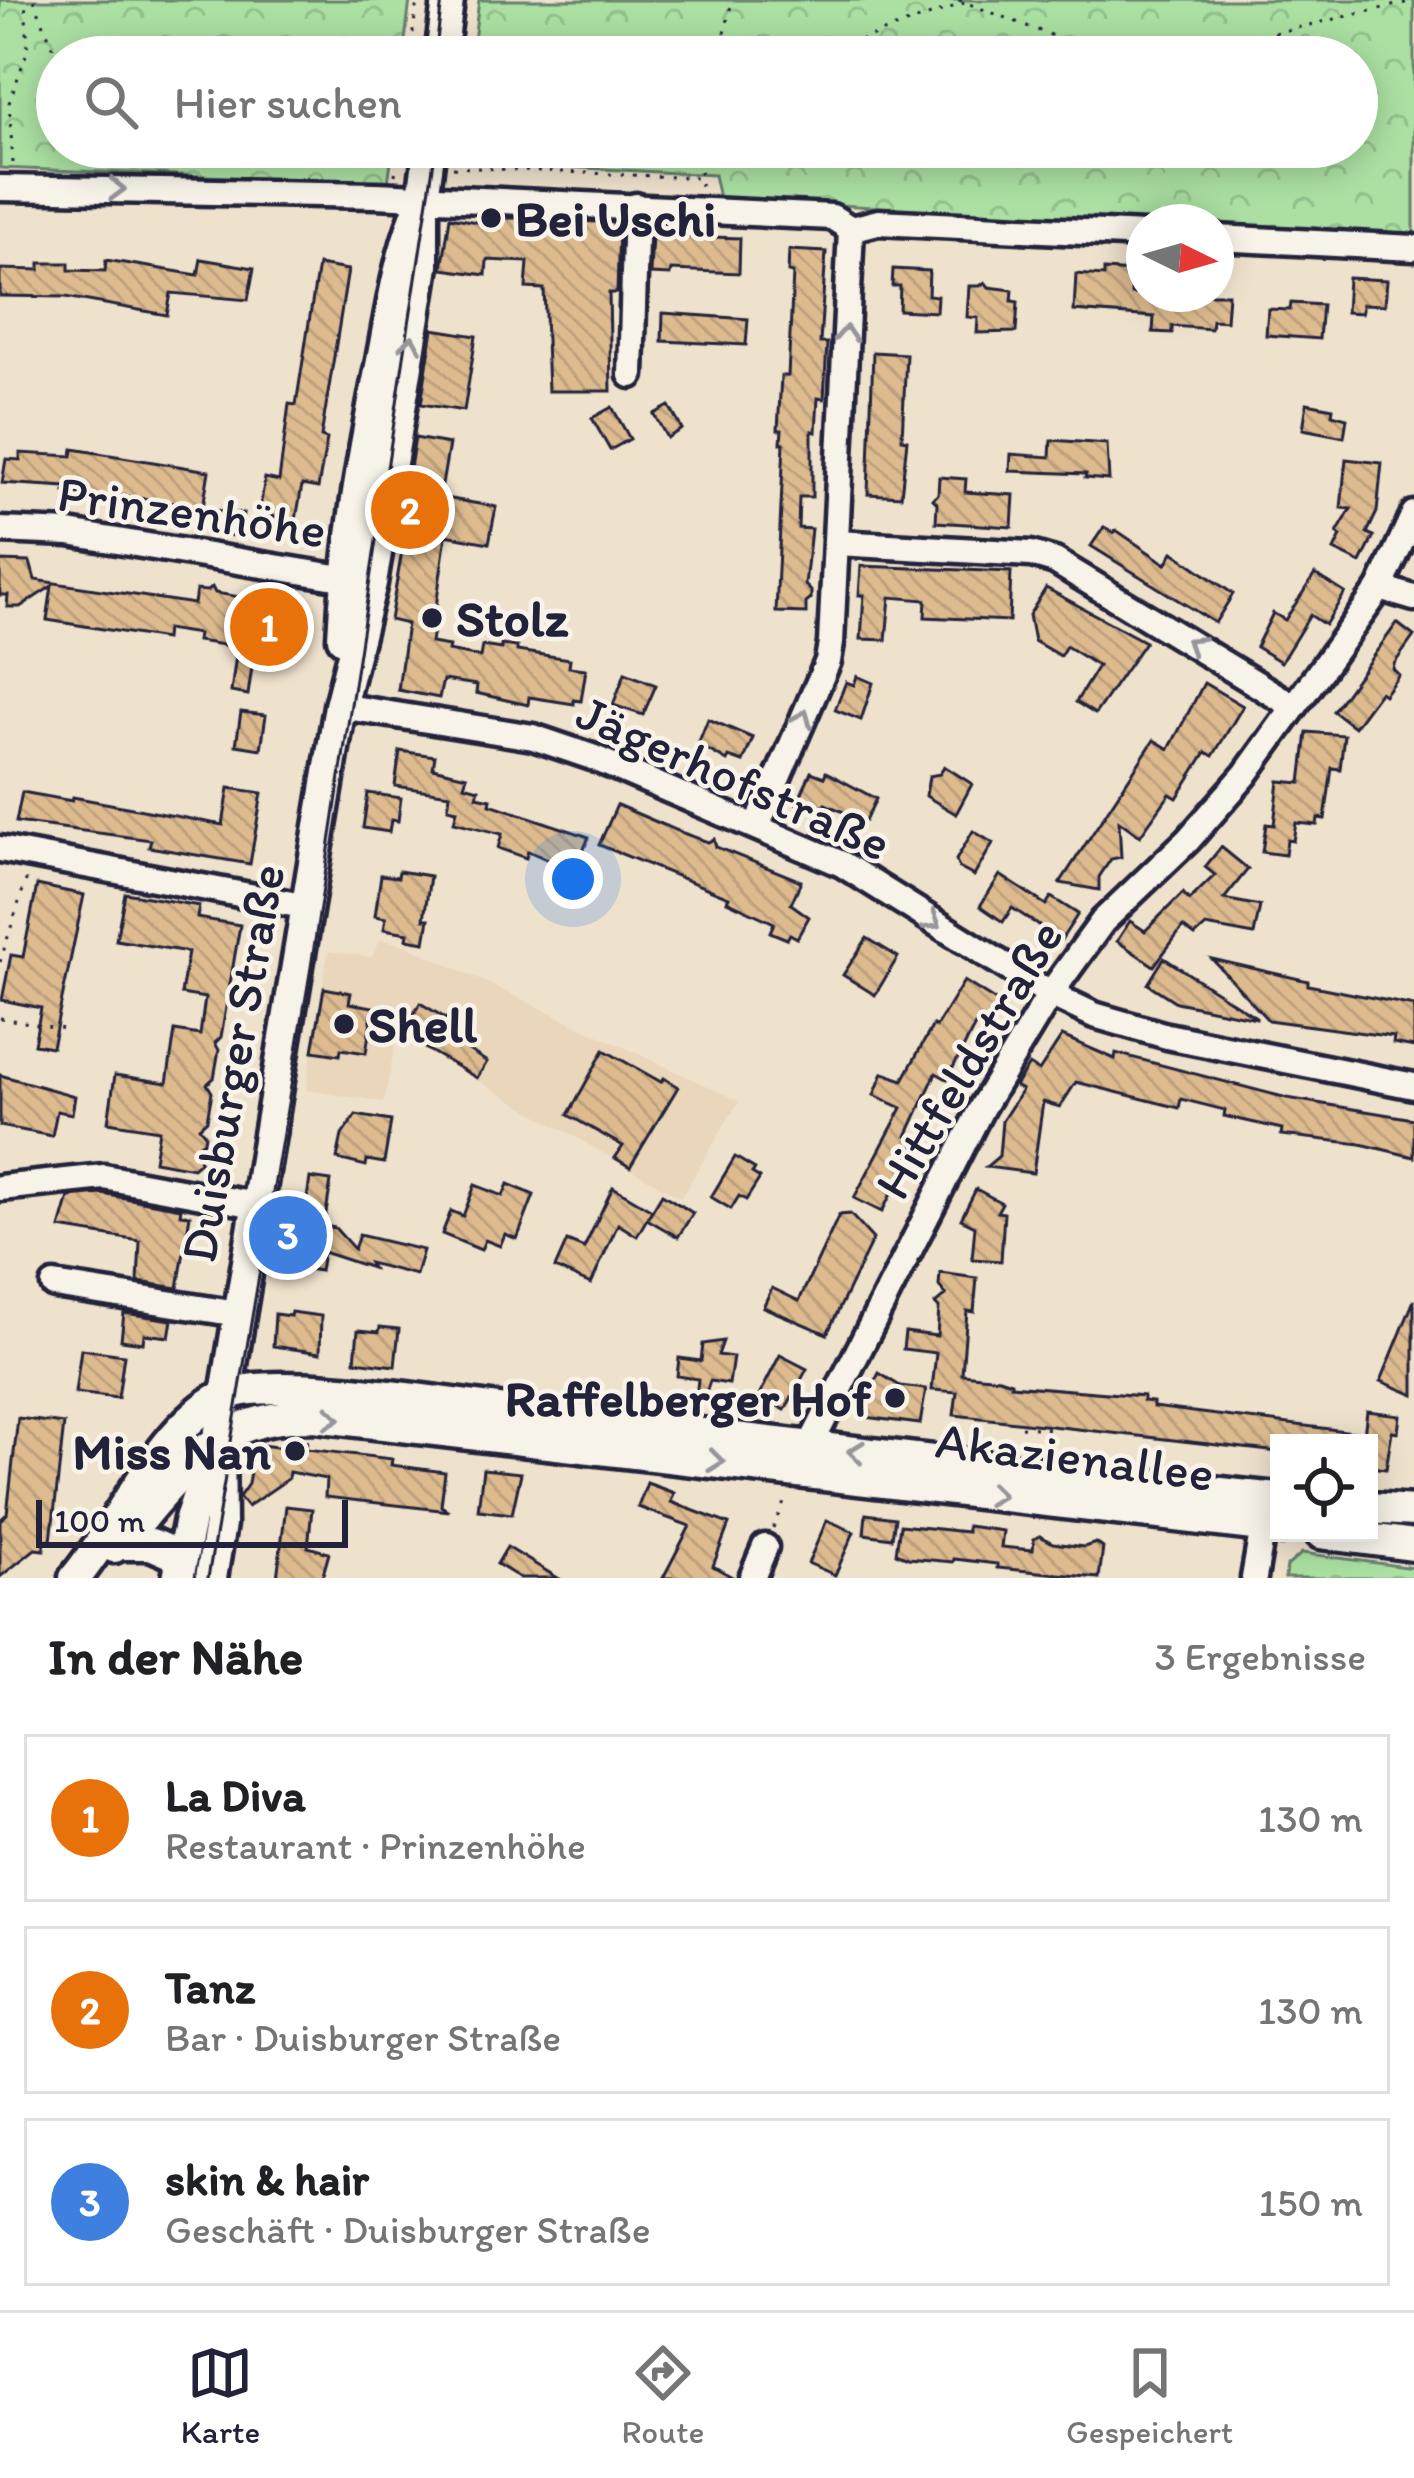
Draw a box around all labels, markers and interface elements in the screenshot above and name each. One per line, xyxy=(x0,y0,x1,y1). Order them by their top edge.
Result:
search box xyxy=(36,36,1378,168)
icon: search xyxy=(78,69,144,135)
text: Hier suchen xyxy=(174,75,402,129)
one-way arrow xyxy=(109,176,127,202)
place label: Bei Uschi xyxy=(515,188,716,249)
north arrow xyxy=(1126,204,1234,312)
marker: Bei Uschi xyxy=(478,205,504,231)
one-way arrow xyxy=(833,324,859,343)
one-way arrow xyxy=(397,334,422,354)
street label: Prinzenhöhe xyxy=(54,462,330,561)
pin: 2 xyxy=(371,465,449,555)
pin: 1 xyxy=(230,582,308,672)
place label: Stolz xyxy=(456,588,568,649)
marker: Stolz xyxy=(419,605,445,631)
one-way arrow xyxy=(1185,636,1207,658)
street label: Jägerhofstraße xyxy=(568,681,900,874)
one-way arrow xyxy=(789,709,813,731)
your location xyxy=(543,849,603,909)
street label: Duisburger Straße xyxy=(167,859,298,1267)
one-way arrow xyxy=(920,907,942,929)
street label: Hittfeldstraße xyxy=(861,909,1076,1210)
place label: Shell xyxy=(368,994,478,1055)
marker: Shell xyxy=(331,1011,357,1037)
pin: 3 xyxy=(249,1190,327,1280)
place label: Raffelberger Hof xyxy=(505,1368,873,1429)
marker: Raffelberger Hof xyxy=(882,1385,908,1411)
one-way arrow xyxy=(323,1405,342,1430)
street label: Akazienallee xyxy=(932,1409,1217,1504)
place label: Miss Nan xyxy=(73,1421,271,1482)
map controls xyxy=(1270,1434,1378,1542)
button: locate xyxy=(1270,1434,1378,1542)
marker: Miss Nan xyxy=(282,1438,308,1464)
one-way arrow xyxy=(846,1440,866,1466)
one-way arrow xyxy=(707,1448,726,1474)
one-way arrow xyxy=(987,1482,1006,1507)
scale bar xyxy=(36,1494,348,1547)
text: 100 m xyxy=(54,1501,145,1540)
text: In der Nähe xyxy=(48,1626,303,1687)
text: 3 Ergebnisse xyxy=(1155,1633,1366,1680)
text: La Diva xyxy=(165,1768,306,1822)
text: 1 xyxy=(81,1795,99,1842)
text: 130 m xyxy=(1258,1795,1363,1842)
text: Restaurant · Prinzenhöhe xyxy=(165,1822,586,1869)
text: Tanz xyxy=(165,1960,255,2014)
text: 2 xyxy=(80,1987,100,2034)
text: 130 m xyxy=(1258,1987,1363,2034)
text: Bar · Duisburger Straße xyxy=(165,2014,561,2061)
text: skin & hair xyxy=(165,2152,369,2206)
text: 3 xyxy=(79,2179,101,2226)
text: 150 m xyxy=(1259,2179,1363,2226)
text: Geschäft · Duisburger Straße xyxy=(165,2206,650,2253)
tab: Karte xyxy=(181,2340,260,2451)
tab: Route xyxy=(622,2340,705,2451)
tab: Gespeichert xyxy=(1066,2340,1233,2451)

